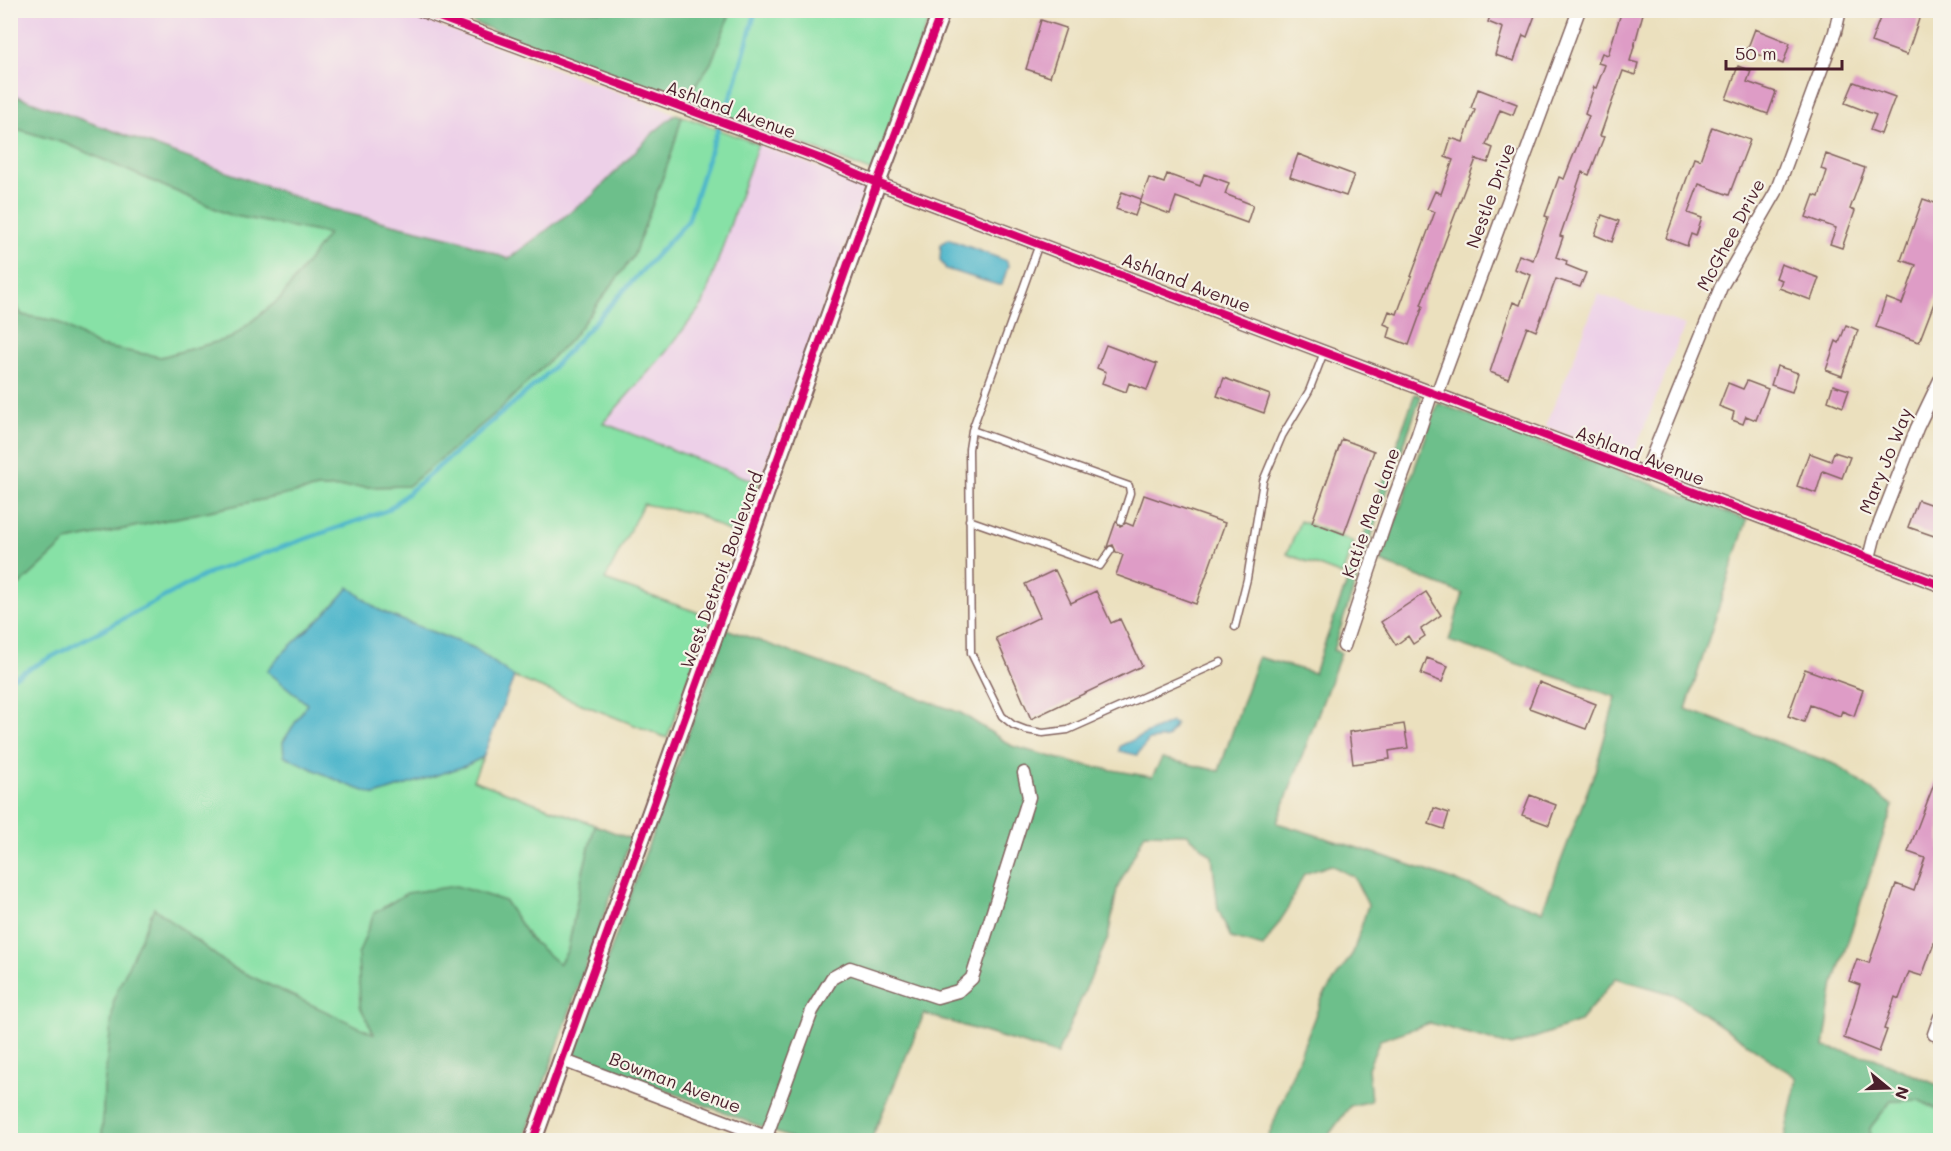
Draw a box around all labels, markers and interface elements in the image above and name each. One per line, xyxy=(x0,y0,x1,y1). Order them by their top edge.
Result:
scale bar xyxy=(1726,33,1842,71)
text: 50 m xyxy=(1735,41,1777,65)
street label: Ashland Avenue xyxy=(663,74,800,144)
street label: Nestle Drive xyxy=(1460,140,1520,251)
street label: McGhee Drive xyxy=(1690,174,1770,295)
street label: Ashland Avenue xyxy=(1118,246,1254,318)
street label: Mary Jo Way xyxy=(1853,404,1917,517)
street label: Ashland Avenue xyxy=(1572,419,1708,491)
street label: Katie Mae Lane xyxy=(1335,444,1405,581)
street label: West Detroit Boulevard xyxy=(674,468,768,672)
street label: Bowman Avenue xyxy=(606,1046,745,1118)
north arrow xyxy=(1858,1058,1918,1118)
text: N xyxy=(1891,1084,1915,1102)

